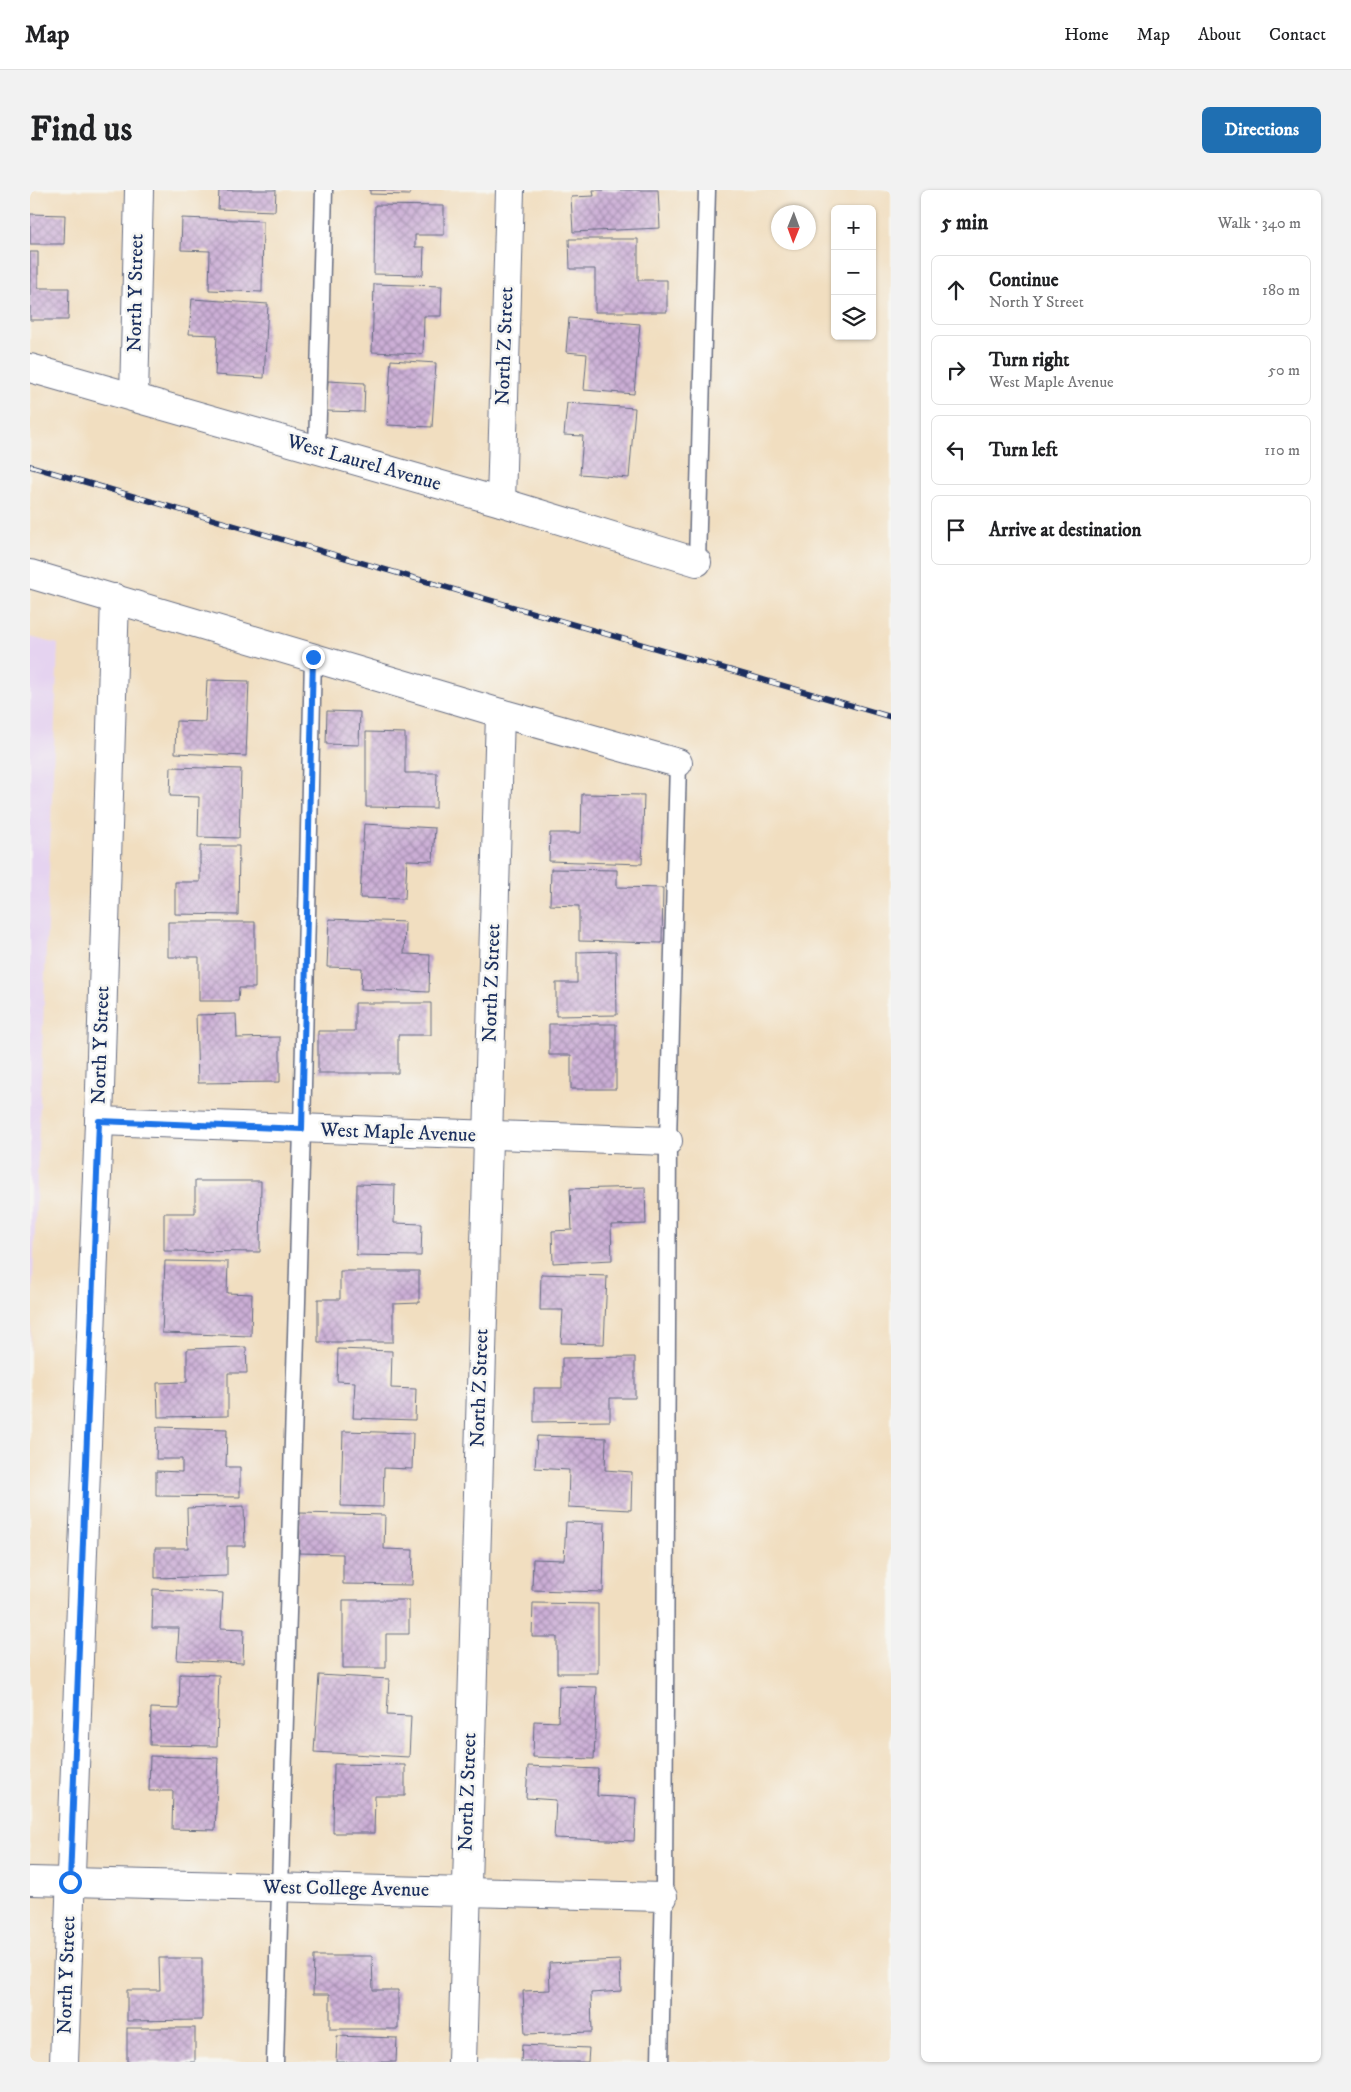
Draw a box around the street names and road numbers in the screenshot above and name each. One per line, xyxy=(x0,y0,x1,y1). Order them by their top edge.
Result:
street label: North Y Street xyxy=(122,234,150,352)
street label: North Z Street xyxy=(490,286,520,406)
street label: West Laurel Avenue xyxy=(283,429,444,497)
street label: North Z Street xyxy=(477,923,507,1043)
street label: North Y Street xyxy=(86,985,116,1105)
street label: West Maple Avenue xyxy=(319,1118,476,1148)
street label: North Z Street xyxy=(465,1328,495,1448)
street label: North Z Street xyxy=(453,1732,483,1852)
street label: West College Avenue xyxy=(262,1875,429,1903)
street label: North Y Street xyxy=(52,1915,82,2035)

